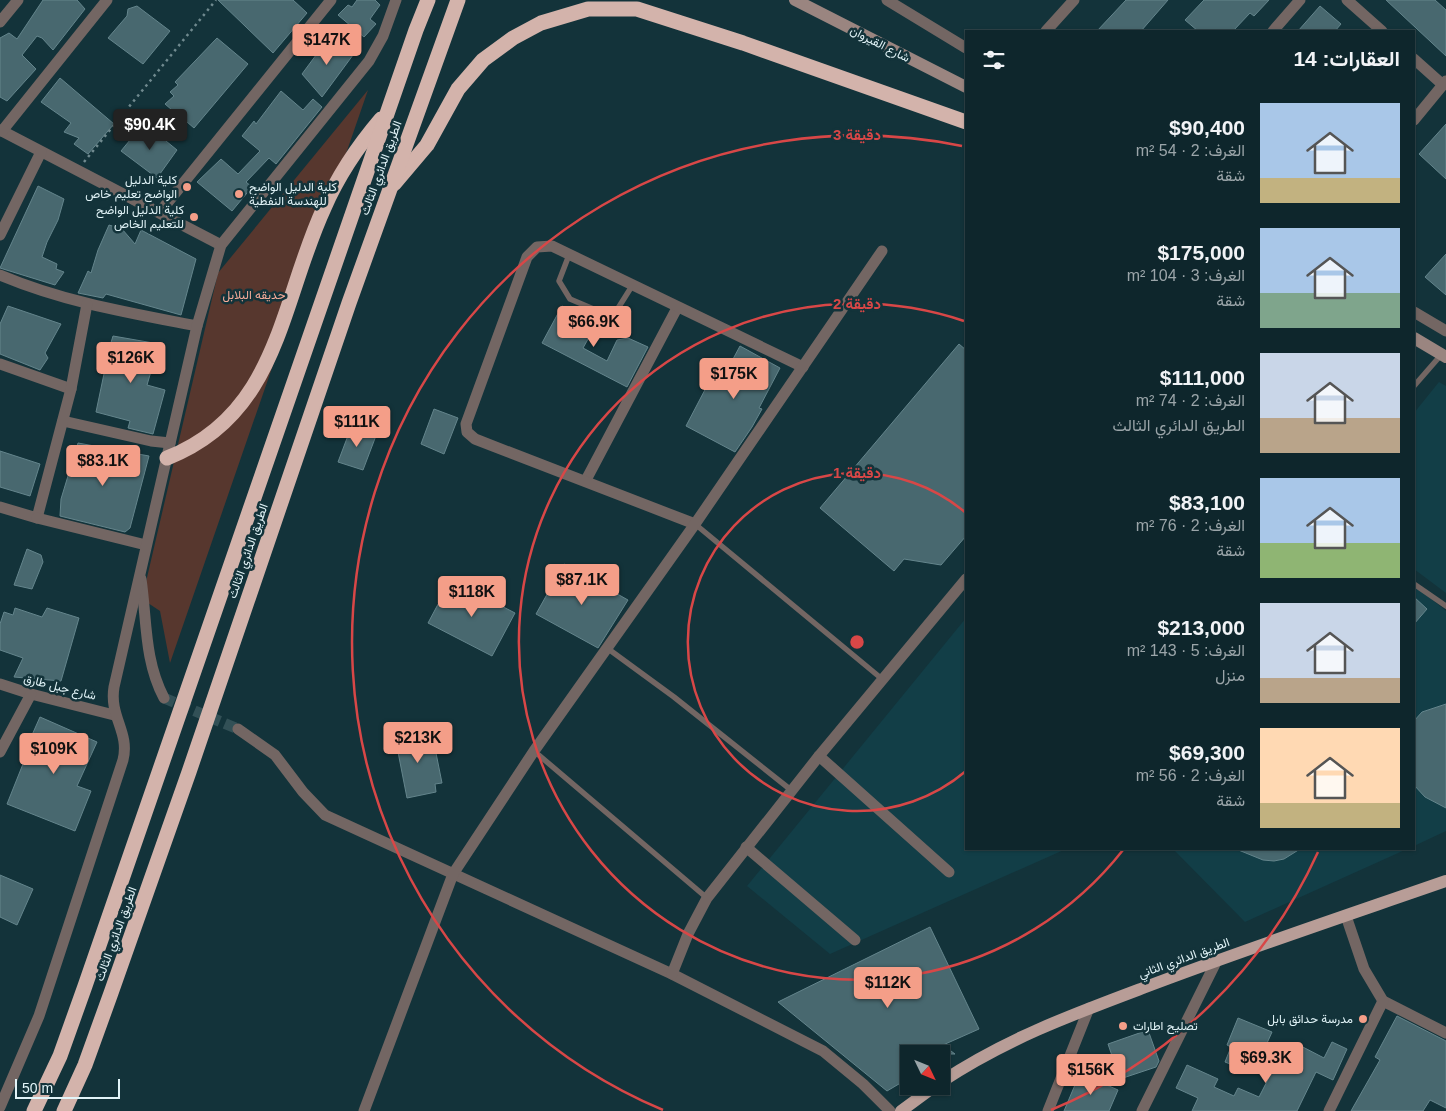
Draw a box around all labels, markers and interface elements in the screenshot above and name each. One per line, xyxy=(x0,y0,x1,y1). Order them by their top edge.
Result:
pin: $147K xyxy=(292,23,362,66)
street label: شارع القيروان xyxy=(847,23,912,67)
text: $147K xyxy=(303,31,351,48)
icon: filters xyxy=(980,46,1008,74)
text: العقارات: 14 xyxy=(1293,47,1400,70)
pin: $90.4K xyxy=(109,108,191,151)
text: $90.4K xyxy=(124,116,176,133)
text: $90,400 xyxy=(1169,116,1245,139)
street label: الطريق الدائري الثالث xyxy=(357,119,407,218)
icon: home xyxy=(1300,123,1360,183)
text: 3 دقيقة xyxy=(833,126,881,144)
text: الغرف: 2 · 54 m² xyxy=(1136,142,1245,159)
text: شقة xyxy=(1216,167,1245,184)
place label: كلية الدليل الواضح تعليم خاص xyxy=(85,173,177,203)
place label: كلية الدليل الواضح للهندسة النفطية xyxy=(249,180,337,209)
marker: كلية الدليل الواضح تعليم خاص xyxy=(181,181,193,193)
marker: كلية الدليل الواضح للهندسة النفطية xyxy=(233,188,245,200)
place label: كلية الدليل الواضح للتعليم الخاص xyxy=(96,203,184,232)
marker: كلية الدليل الواضح للتعليم الخاص xyxy=(188,211,200,223)
text: $175,000 xyxy=(1157,241,1245,264)
icon: home xyxy=(1300,248,1360,308)
text: الغرف: 3 · 104 m² xyxy=(1127,267,1245,284)
park label: حديقه البلابل xyxy=(223,288,285,303)
text: شقة xyxy=(1216,292,1245,309)
text: 2 دقيقة xyxy=(833,295,881,313)
pin: $66.9K xyxy=(553,306,635,348)
text: $66.9K xyxy=(568,313,620,330)
pin: $126K xyxy=(96,342,166,384)
text: $126K xyxy=(107,349,155,366)
pin: $175K xyxy=(699,358,769,400)
text: $175K xyxy=(710,365,758,382)
text: $111,000 xyxy=(1160,366,1245,389)
icon: home xyxy=(1300,373,1360,433)
text: الغرف: 2 · 74 m² xyxy=(1136,392,1245,409)
pin: $111K xyxy=(322,406,392,448)
text: $111K xyxy=(334,413,380,430)
text: الطريق الدائري الثالث xyxy=(1112,417,1245,434)
pin: $83.1K xyxy=(62,444,144,487)
text: $83.1K xyxy=(77,452,129,469)
text: 1 دقيقة xyxy=(833,464,881,482)
text: $83,100 xyxy=(1169,491,1245,514)
icon: home xyxy=(1300,498,1360,558)
street label: الطريق الدائري الثالث xyxy=(225,502,274,601)
text: الغرف: 2 · 76 m² xyxy=(1136,517,1245,534)
text: شقة xyxy=(1216,542,1245,559)
pin: $87.1K xyxy=(541,564,623,606)
text: $87.1K xyxy=(556,571,608,588)
pin: $118K xyxy=(437,576,507,618)
text: $118K xyxy=(449,583,495,600)
text: $213,000 xyxy=(1157,616,1245,639)
icon: home xyxy=(1300,623,1360,683)
centre of rings xyxy=(848,633,866,651)
text: الغرف: 5 · 143 m² xyxy=(1127,642,1245,659)
text: منزل xyxy=(1215,667,1245,684)
street label: شارع جبل طارق xyxy=(22,671,98,705)
pin: $213K xyxy=(383,722,453,764)
text: $213K xyxy=(394,729,442,746)
pin: $109K xyxy=(19,732,89,775)
text: $109K xyxy=(30,740,78,757)
text: $69,300 xyxy=(1169,741,1245,764)
icon: home xyxy=(1300,748,1360,808)
text: الغرف: 2 · 56 m² xyxy=(1136,767,1245,784)
text: شقة xyxy=(1216,792,1245,809)
street label: الطريق الدائري الثالث xyxy=(92,885,142,984)
street label: الطريق الدائري الثاني xyxy=(1137,935,1233,984)
pin: $112K xyxy=(853,966,923,1009)
text: $112K xyxy=(865,974,911,991)
place label: مدرسة حدائق بابل xyxy=(1267,1012,1353,1027)
marker: مدرسة حدائق بابل xyxy=(1357,1013,1369,1025)
place label: تصليح اطارات xyxy=(1133,1019,1198,1035)
marker: تصليح اطارات xyxy=(1117,1020,1129,1032)
pin: $69.3K xyxy=(1225,1042,1307,1084)
north arrow xyxy=(900,1045,950,1095)
map controls xyxy=(900,1045,950,1095)
text: $69.3K xyxy=(1240,1049,1292,1066)
pin: $156K xyxy=(1056,1054,1126,1096)
text: $156K xyxy=(1067,1061,1115,1078)
scale bar xyxy=(15,1076,120,1099)
text: 50 m xyxy=(22,1080,53,1096)

